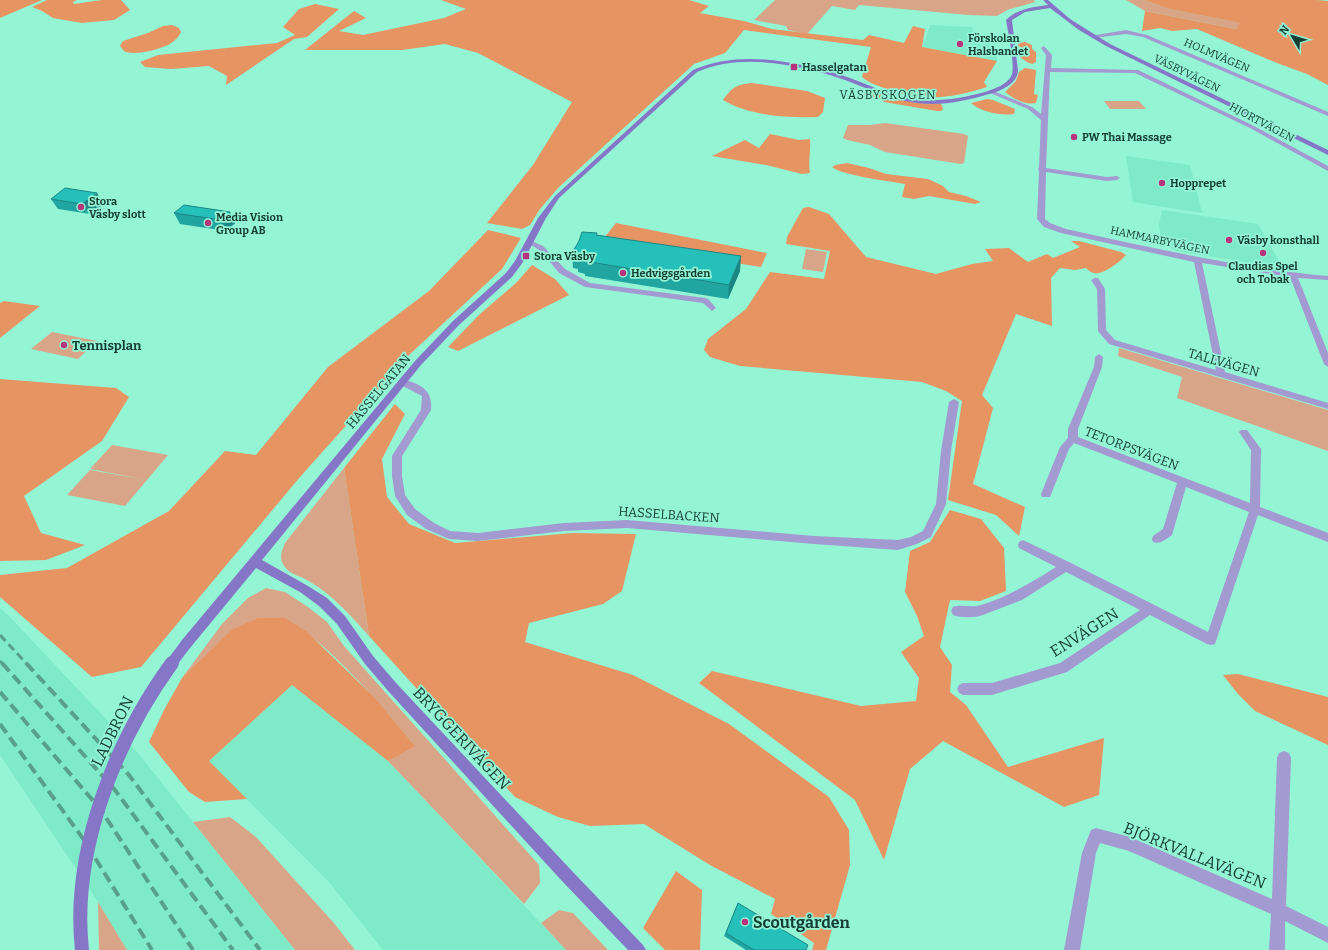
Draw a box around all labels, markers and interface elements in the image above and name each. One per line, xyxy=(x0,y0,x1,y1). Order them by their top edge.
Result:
north arrow xyxy=(1272,16,1312,56)
text: N xyxy=(1277,22,1293,38)
place label: Förskolan Halsbandet xyxy=(968,32,1029,58)
street label: HOLMVÄGEN xyxy=(1182,36,1252,75)
marker: Förskolan Halsbandet xyxy=(955,39,965,49)
street label: VÄSBYVÄGEN xyxy=(1152,52,1222,95)
place label: Hasselgatan xyxy=(802,61,867,74)
marker: Hasselgatan xyxy=(789,62,799,72)
district label: VÄSBYSKOGEN xyxy=(839,87,937,102)
street label: HJORTVÄGEN xyxy=(1227,100,1297,145)
place label: PW Thai Massage xyxy=(1082,131,1172,144)
marker: PW Thai Massage xyxy=(1069,132,1079,142)
place label: Hopprepet xyxy=(1170,177,1227,190)
marker: Hopprepet xyxy=(1157,178,1167,188)
place label: Stora Väsby slott xyxy=(89,195,147,221)
marker: Stora Väsby slott xyxy=(76,202,86,212)
place label: Media Vision Group AB xyxy=(216,211,283,237)
marker: Media Vision Group AB xyxy=(203,218,213,228)
street label: HAMMARBYVÄGEN xyxy=(1109,224,1211,257)
place label: Väsby konsthall xyxy=(1237,234,1320,247)
marker: Väsby konsthall xyxy=(1224,235,1234,245)
marker: Claudias Spel och Tobak xyxy=(1258,248,1268,258)
place label: Stora Väsby xyxy=(534,250,596,263)
marker: Stora Väsby xyxy=(521,251,531,261)
place label: Claudias Spel och Tobak xyxy=(1228,260,1298,286)
place label: Hedvigsgården xyxy=(631,267,710,280)
marker: Hedvigsgården xyxy=(618,268,628,278)
place label: Tennisplan xyxy=(72,338,142,353)
marker: Tennisplan xyxy=(59,340,69,350)
street label: TALLVÄGEN xyxy=(1187,345,1261,380)
street label: HASSELGATAN xyxy=(343,351,414,431)
street label: TETORPSVÄGEN xyxy=(1083,424,1181,473)
street label: HASSELBACKEN xyxy=(618,503,720,526)
street label: ENVÄGEN xyxy=(1046,604,1122,661)
street label: BRYGGERIVÄGEN xyxy=(409,683,514,794)
street label: LADBRON xyxy=(87,693,138,769)
street label: BJÖRKVALLAVÄGEN xyxy=(1121,818,1269,893)
place label: Scoutgården xyxy=(753,913,851,932)
marker: Scoutgården xyxy=(740,917,750,927)

